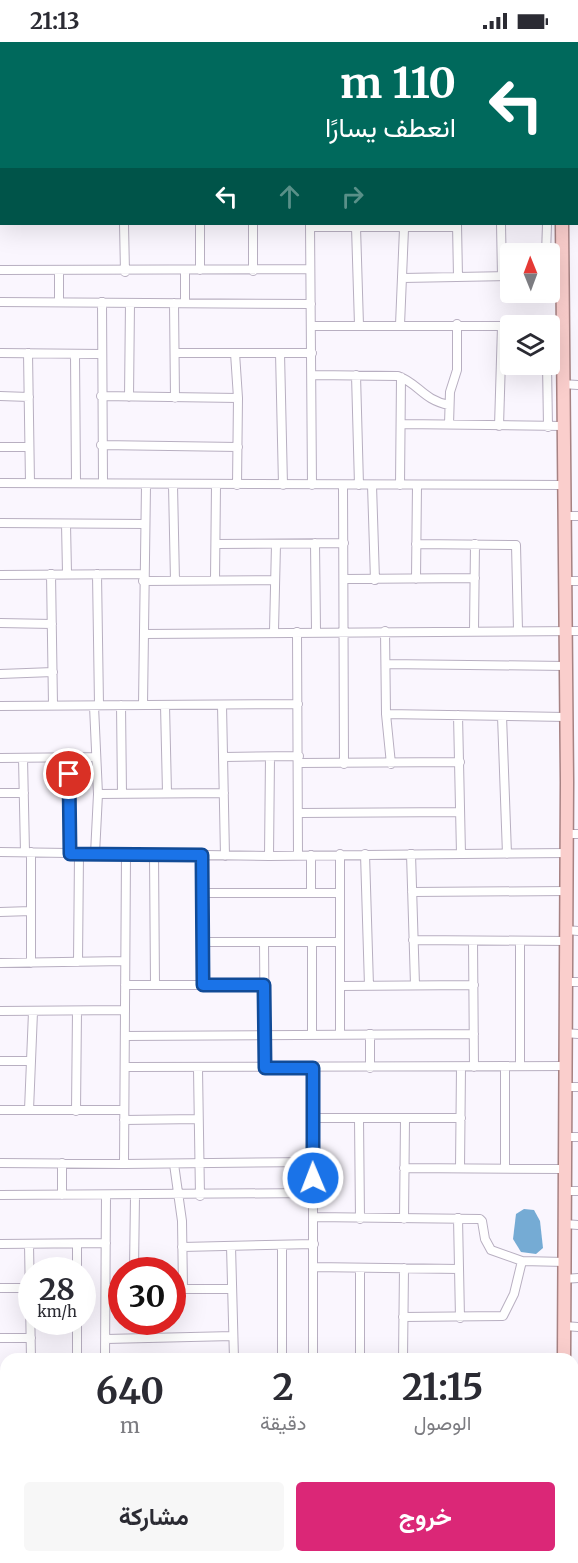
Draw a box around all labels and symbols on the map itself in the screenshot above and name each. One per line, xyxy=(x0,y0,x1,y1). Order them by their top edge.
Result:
north arrow xyxy=(500,243,560,303)
pin xyxy=(43,748,94,799)
position arrow xyxy=(281,1146,345,1210)
speed limit sign: 30 xyxy=(108,1257,186,1335)

